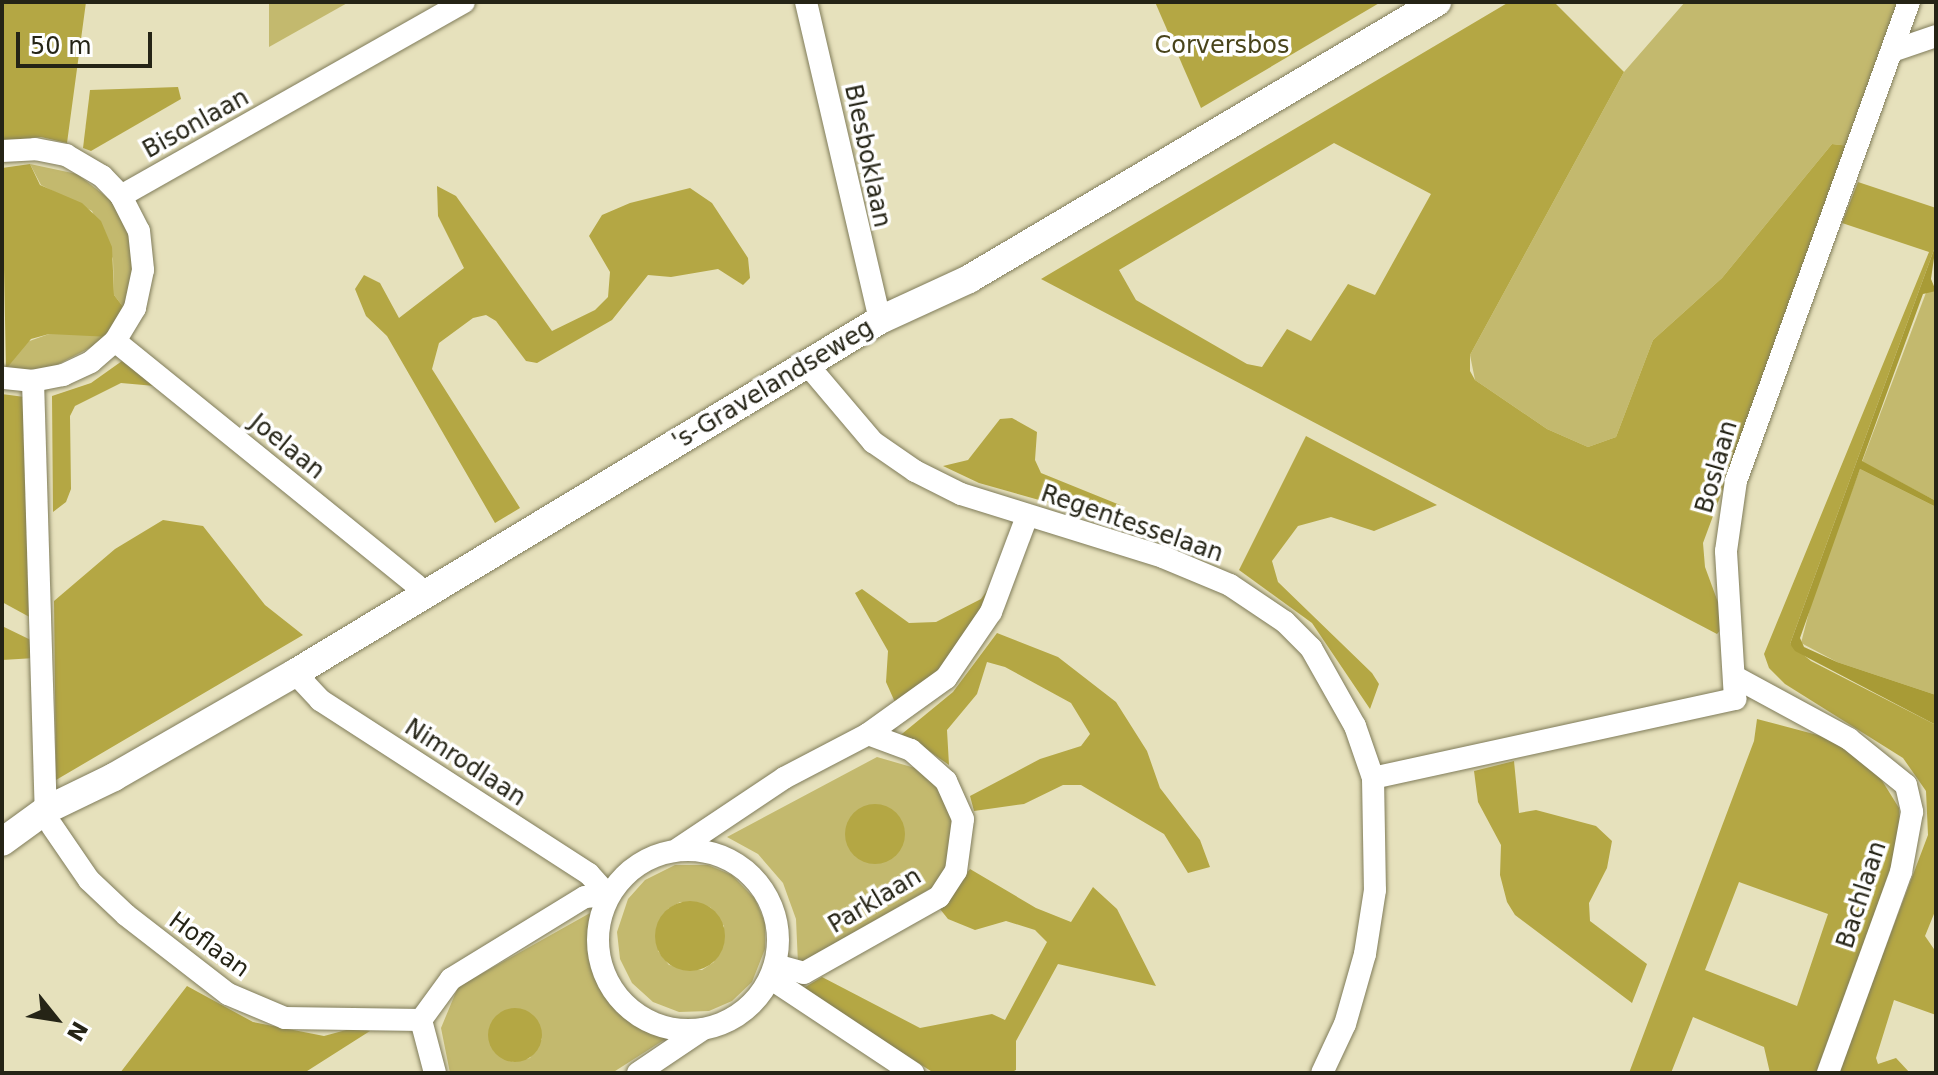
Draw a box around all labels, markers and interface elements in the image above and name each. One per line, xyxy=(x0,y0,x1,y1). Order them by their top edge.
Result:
scale bar xyxy=(20,16,156,66)
text: 50 m xyxy=(30,32,92,60)
park label: Corversbos xyxy=(1154,32,1290,60)
street label: Blesboklaan xyxy=(838,82,896,230)
street label: Bisonlaan xyxy=(138,83,254,165)
street label: 's-Gravelandseweg xyxy=(667,314,879,456)
street label: Joelaan xyxy=(244,408,330,486)
street label: Boslaan xyxy=(1690,417,1744,517)
street label: Regentesselaan xyxy=(1037,479,1227,569)
street label: Nimrodlaan xyxy=(399,713,531,813)
street label: Bachlaan xyxy=(1831,838,1893,952)
street label: Parklaan xyxy=(823,862,927,940)
street label: Hoflaan xyxy=(163,906,255,984)
north arrow xyxy=(16,979,96,1059)
text: N xyxy=(62,1017,93,1045)

